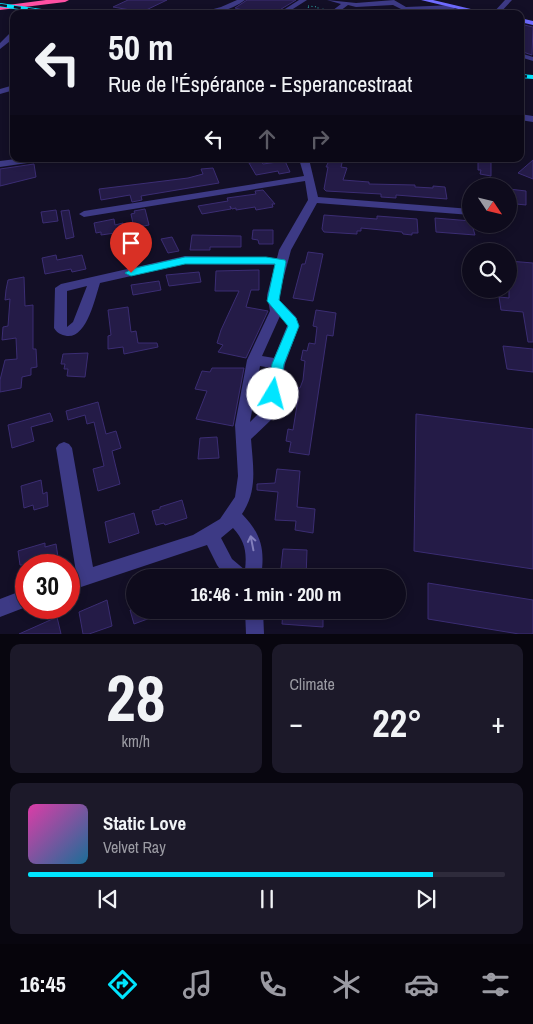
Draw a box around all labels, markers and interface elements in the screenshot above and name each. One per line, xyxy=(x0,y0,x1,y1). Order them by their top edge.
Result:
text: 50 m xyxy=(108,24,173,71)
icon: left xyxy=(25,30,90,95)
text: Rue de l'Éspérance - Esperancestraat xyxy=(108,69,412,99)
icon: left xyxy=(200,125,228,153)
icon: ahead xyxy=(253,125,281,153)
icon: right xyxy=(306,125,334,153)
north arrow xyxy=(462,178,518,232)
map controls xyxy=(462,178,517,298)
pin xyxy=(110,222,152,273)
icon: arrive xyxy=(117,229,145,257)
button: search xyxy=(462,243,517,298)
position arrow xyxy=(246,367,298,419)
one-way arrow xyxy=(247,536,257,552)
speed limit sign: 30 xyxy=(15,554,80,619)
text: 16:46 · 1 min · 200 m xyxy=(191,581,341,607)
text: 28 xyxy=(106,654,165,741)
text: Climate xyxy=(290,673,335,695)
text: 22° xyxy=(372,698,422,749)
text: − xyxy=(290,704,303,742)
text: + xyxy=(492,704,505,742)
text: km/h xyxy=(122,730,150,752)
text: Static Love xyxy=(103,810,186,836)
text: Velvet Ray xyxy=(103,836,166,858)
icon: previous xyxy=(94,885,122,913)
icon: pause xyxy=(253,885,281,913)
icon: next xyxy=(412,885,440,913)
icon: directions xyxy=(105,967,140,1002)
icon: music xyxy=(180,967,215,1002)
icon: phone xyxy=(255,967,290,1002)
icon: climate xyxy=(329,967,364,1002)
icon: car xyxy=(404,967,439,1002)
icon: filters xyxy=(478,967,513,1002)
text: 16:45 xyxy=(20,969,66,999)

